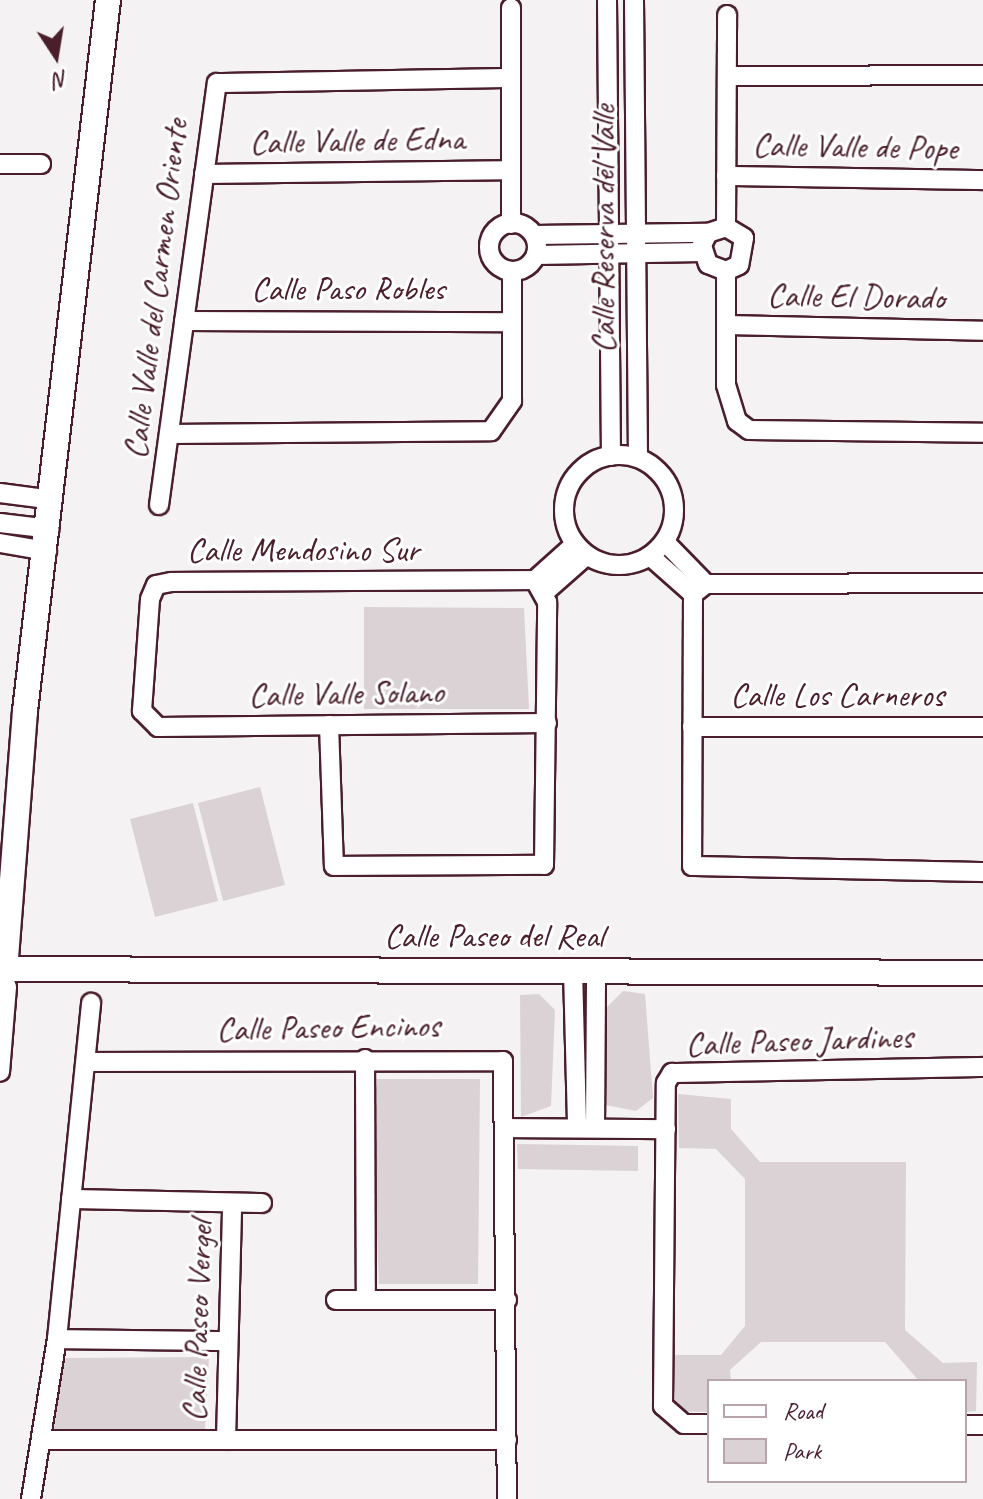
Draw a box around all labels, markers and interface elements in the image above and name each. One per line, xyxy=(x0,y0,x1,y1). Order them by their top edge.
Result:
north arrow xyxy=(16,16,96,96)
text: N xyxy=(51,64,71,95)
street label: Calle Reserva del Valle xyxy=(583,104,623,354)
street label: Calle Valle del Carmen Oriente xyxy=(114,116,196,462)
street label: Calle Valle de Edna xyxy=(248,118,466,162)
street label: Calle Valle de Pope xyxy=(752,124,958,168)
street label: Calle Paso Robles xyxy=(250,269,446,309)
street label: Calle El Dorado xyxy=(767,274,945,318)
street label: Calle Mendosino Sur xyxy=(187,530,419,570)
street label: Calle Valle Solano xyxy=(247,671,445,715)
street label: Calle Los Carneros xyxy=(730,675,944,715)
street label: Calle Paseo del Real xyxy=(384,916,604,956)
street label: Calle Paseo Encinos xyxy=(216,1005,440,1049)
street label: Calle Paseo Jardines xyxy=(684,1016,914,1064)
street label: Calle Paseo Vergel xyxy=(173,1220,221,1422)
legend xyxy=(707,1379,967,1483)
text: Road xyxy=(783,1396,823,1426)
text: Park xyxy=(783,1436,821,1466)

